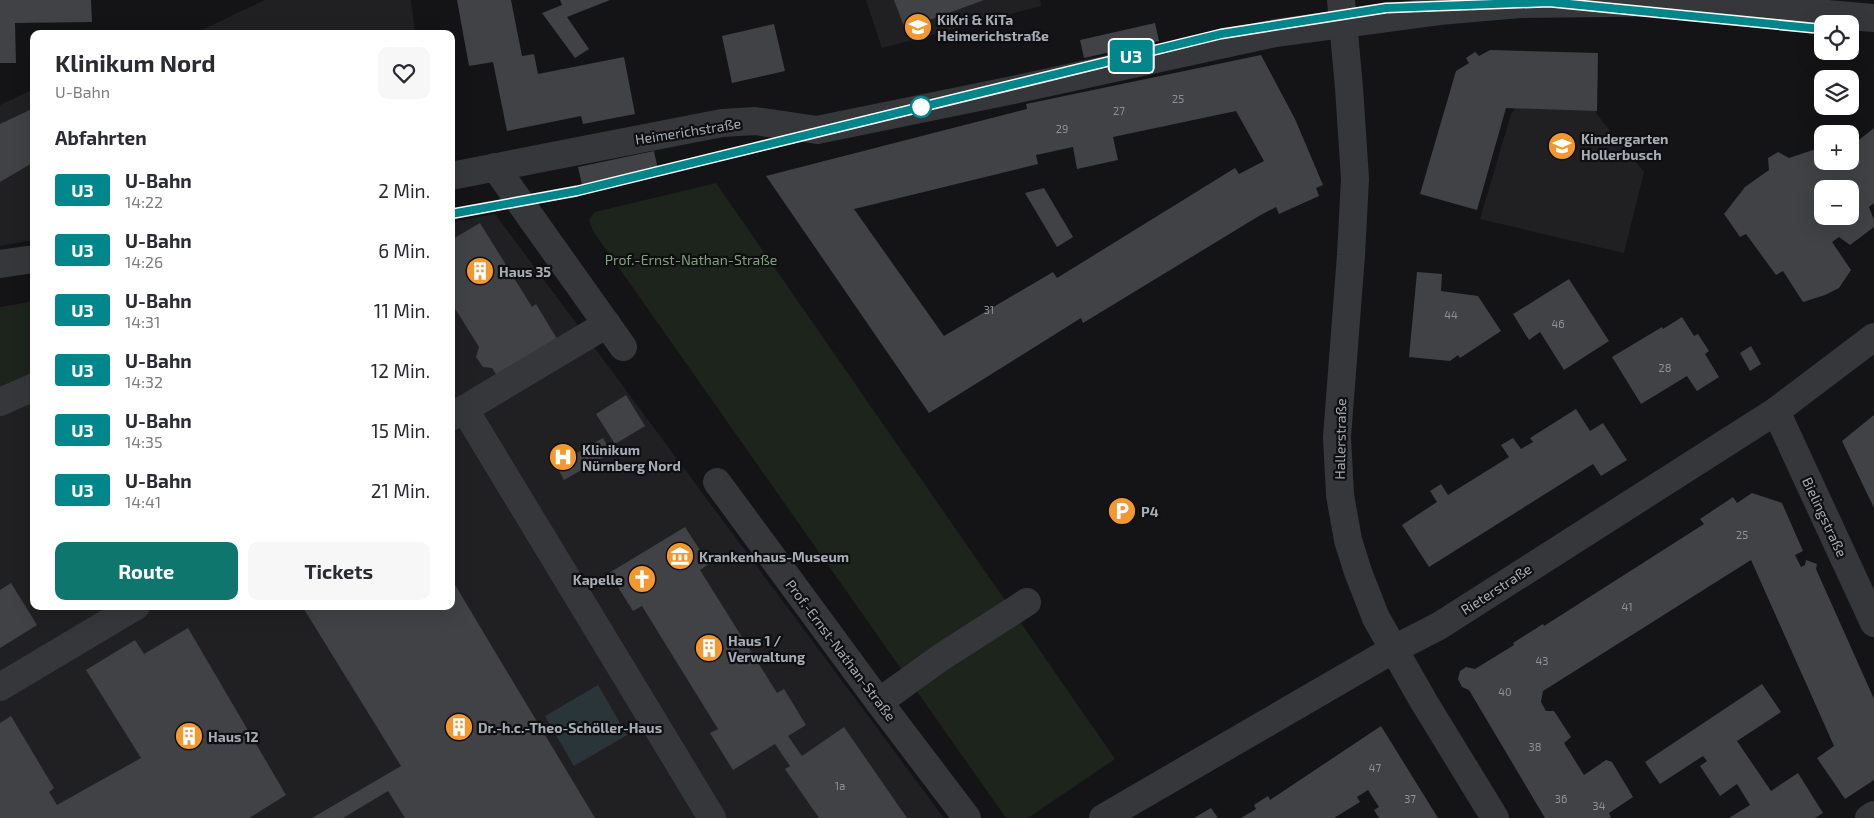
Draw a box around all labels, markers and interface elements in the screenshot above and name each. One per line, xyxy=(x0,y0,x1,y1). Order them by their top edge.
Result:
place label: KiKri & KiTa Heimerichstraße xyxy=(937,11,1049,44)
school or university icon: KiKri & KiTa Heimerichstraße xyxy=(903,12,933,42)
map controls xyxy=(1814,15,1859,225)
button: locate xyxy=(1814,15,1859,60)
line badge: U3 xyxy=(1108,40,1154,72)
text: U3 xyxy=(1120,45,1142,67)
button: heart xyxy=(378,47,430,99)
text: Klinikum Nord xyxy=(55,48,216,77)
button: layers xyxy=(1814,70,1859,115)
text: U-Bahn xyxy=(55,82,110,101)
house number: 25 xyxy=(1172,92,1184,105)
unlabelled marker xyxy=(910,96,932,118)
house number: 27 xyxy=(1113,104,1125,117)
street label: Heimerichstraße xyxy=(634,114,742,148)
house number: 29 xyxy=(1056,122,1068,135)
button: + xyxy=(1814,125,1859,170)
text: Abfahrten xyxy=(55,126,147,149)
place label: Kindergarten Hollerbusch xyxy=(1581,130,1668,163)
school or university icon: Kindergarten Hollerbusch xyxy=(1547,131,1577,161)
text: U-Bahn xyxy=(125,169,192,192)
text: U3 xyxy=(71,179,94,201)
text: 2 Min. xyxy=(378,179,430,202)
button: − xyxy=(1814,180,1859,225)
text: 14:22 xyxy=(125,192,163,211)
text: U-Bahn xyxy=(125,229,192,252)
text: U3 xyxy=(71,239,94,261)
text: 6 Min. xyxy=(378,239,430,262)
park label: Prof.-Ernst-Nathan-Straße xyxy=(605,251,777,268)
text: 14:26 xyxy=(125,252,163,271)
building icon: Haus 35 xyxy=(465,256,495,286)
place label: Haus 35 xyxy=(499,263,551,280)
text: U-Bahn xyxy=(125,289,192,312)
text: U3 xyxy=(71,299,94,321)
text: 11 Min. xyxy=(374,299,430,322)
house number: 31 xyxy=(984,303,994,316)
house number: 44 xyxy=(1444,308,1458,321)
text: 14:31 xyxy=(125,312,160,331)
house number: 46 xyxy=(1551,317,1565,330)
text: U-Bahn xyxy=(125,349,192,372)
text: U3 xyxy=(71,359,94,381)
text: 12 Min. xyxy=(371,359,430,382)
house number: 28 xyxy=(1659,361,1671,374)
text: 14:32 xyxy=(125,372,163,391)
street label: Hallerstraße xyxy=(1331,398,1349,480)
text: U-Bahn xyxy=(125,409,192,432)
text: U3 xyxy=(71,419,94,441)
text: 15 Min. xyxy=(371,419,430,442)
text: 14:35 xyxy=(125,432,162,451)
place label: Klinikum Nürnberg Nord xyxy=(582,441,681,474)
hospital icon: Klinikum Nürnberg Nord xyxy=(548,442,578,472)
text: U-Bahn xyxy=(125,469,192,492)
street label: Bielingstraße xyxy=(1799,474,1851,560)
text: U3 xyxy=(71,479,94,501)
text: 21 Min. xyxy=(371,479,430,502)
text: 14:41 xyxy=(125,492,161,511)
parking icon: P4 xyxy=(1107,496,1137,526)
place label: P4 xyxy=(1141,503,1159,520)
house number: 25 xyxy=(1736,528,1748,541)
museum icon: Krankenhaus-Museum xyxy=(665,541,695,571)
button: Route xyxy=(55,542,238,600)
button: Tickets xyxy=(248,542,430,600)
place label: Krankenhaus-Museum xyxy=(699,548,849,565)
street label: Rieterstraße xyxy=(1457,560,1535,618)
church icon: Kapelle xyxy=(627,564,657,594)
place label: Kapelle xyxy=(573,571,623,588)
street label: Prof.-Ernst-Nathan-Straße xyxy=(782,576,900,724)
house number: 41 xyxy=(1621,600,1633,613)
place label: Haus 1 / Verwaltung xyxy=(728,632,805,665)
building icon: Haus 1 / Verwaltung xyxy=(694,633,724,663)
house number: 43 xyxy=(1536,654,1548,667)
house number: 40 xyxy=(1498,685,1512,698)
building icon: Dr.-h.c.-Theo-Schöller-Haus xyxy=(444,712,474,742)
place label: Dr.-h.c.-Theo-Schöller-Haus xyxy=(478,719,662,736)
building icon: Haus 12 xyxy=(174,721,204,751)
place label: Haus 12 xyxy=(208,728,259,745)
house number: 38 xyxy=(1529,740,1541,753)
house number: 47 xyxy=(1369,761,1382,774)
house number: 1а xyxy=(835,779,845,792)
house number: 37 xyxy=(1404,792,1416,805)
house number: 36 xyxy=(1555,792,1567,805)
house number: 34 xyxy=(1593,799,1606,812)

